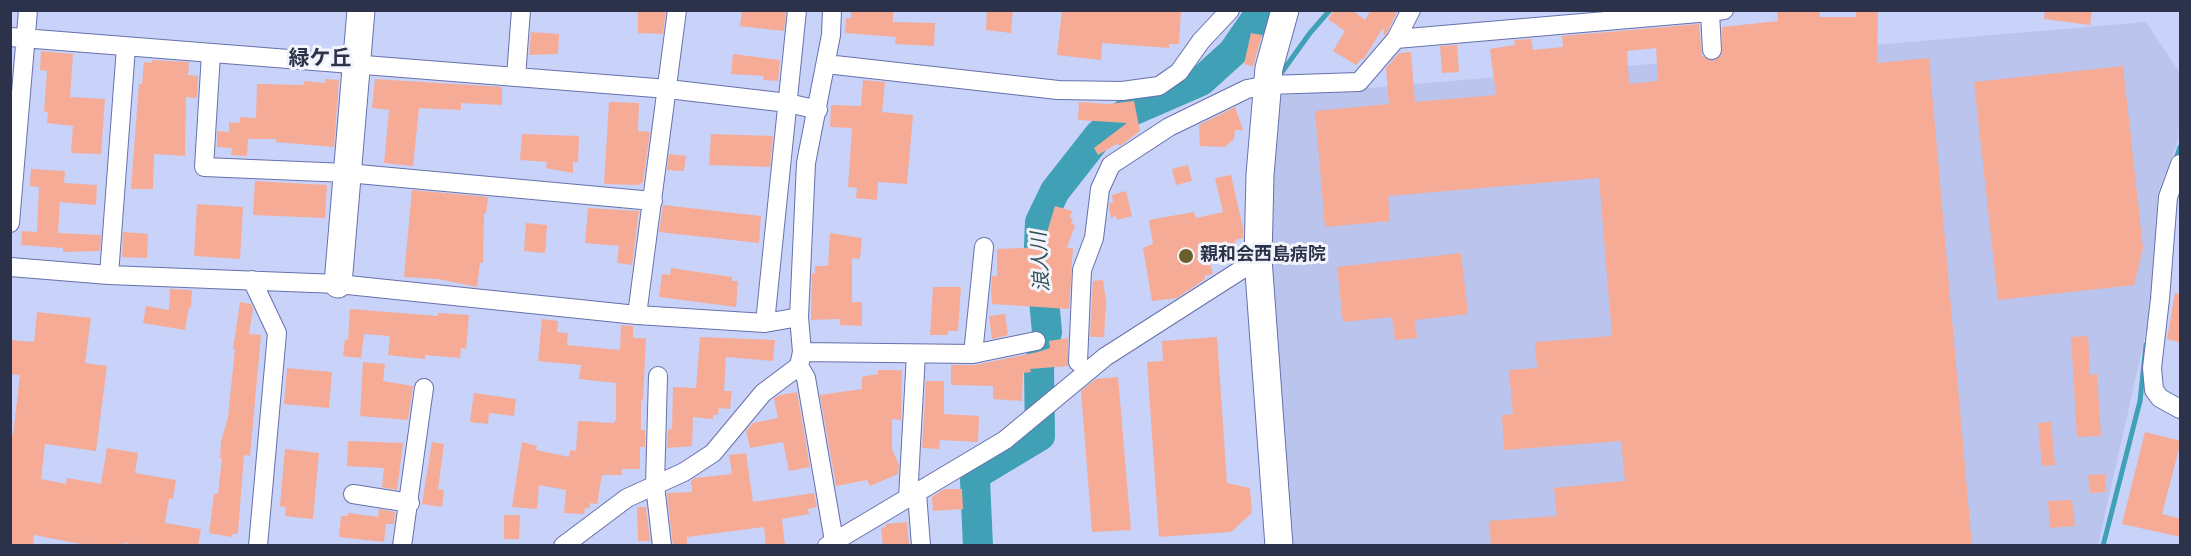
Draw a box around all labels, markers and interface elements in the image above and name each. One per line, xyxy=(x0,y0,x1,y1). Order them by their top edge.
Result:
district label: 緑ケ丘 xyxy=(289,47,351,73)
water label: 浪人川 xyxy=(1028,231,1056,293)
place label: 親和会西島病院 xyxy=(1200,245,1326,267)
marker: 親和会西島病院 xyxy=(1177,247,1195,265)

